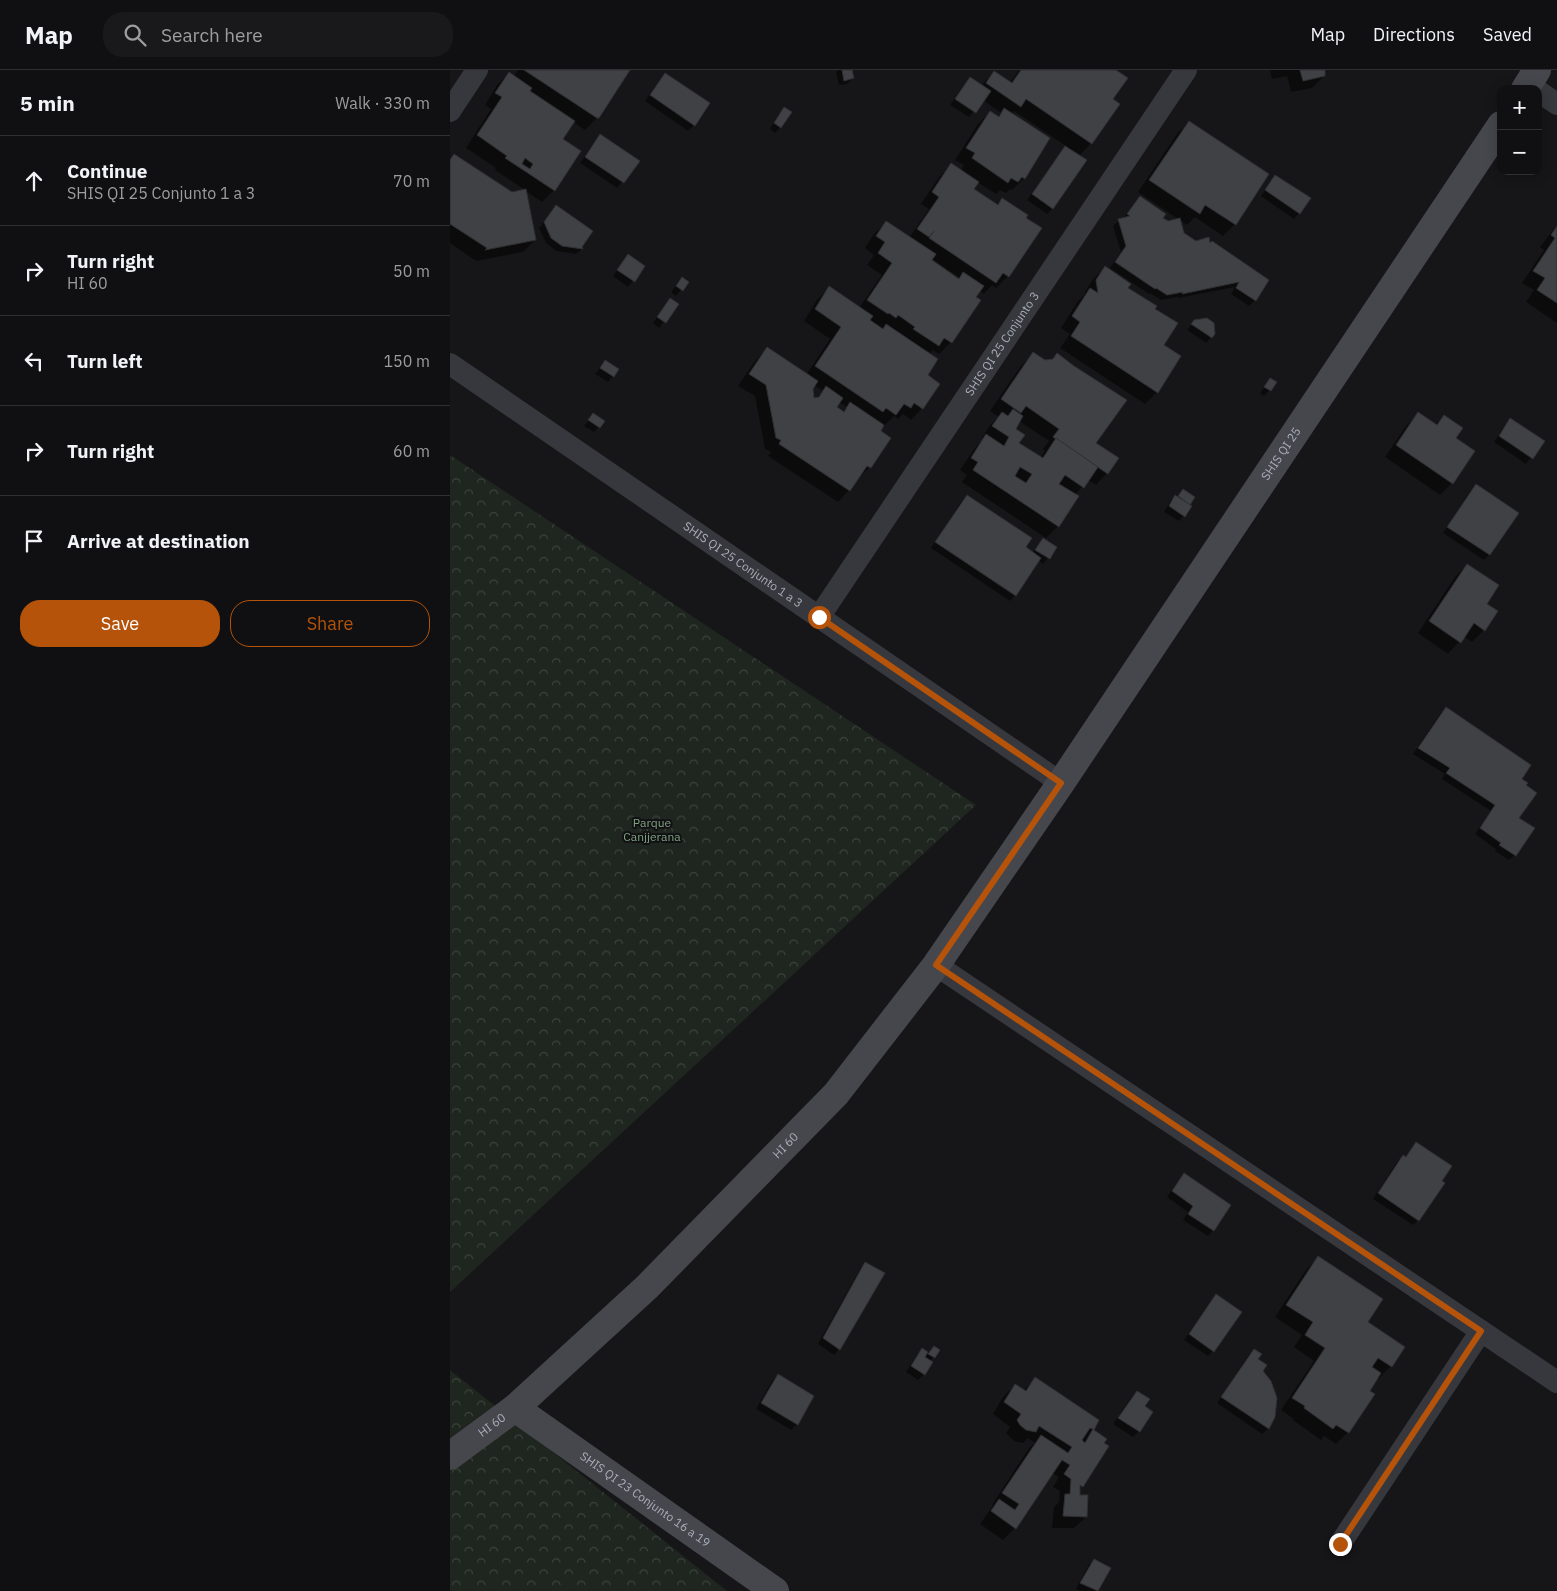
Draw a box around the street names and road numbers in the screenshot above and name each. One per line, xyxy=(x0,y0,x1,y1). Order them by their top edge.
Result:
street label: SHIS QI 25 Conjunto 3 xyxy=(962,289,1042,398)
street label: SHIS QI 25 xyxy=(1258,424,1304,483)
street label: SHIS QI 25 Conjunto 1 a 3 xyxy=(680,518,806,611)
street label: HI 60 xyxy=(769,1129,801,1161)
street label: HI 60 xyxy=(475,1410,508,1440)
street label: SHIS QI 23 Conjunto 16 a 19 xyxy=(577,1448,713,1550)

